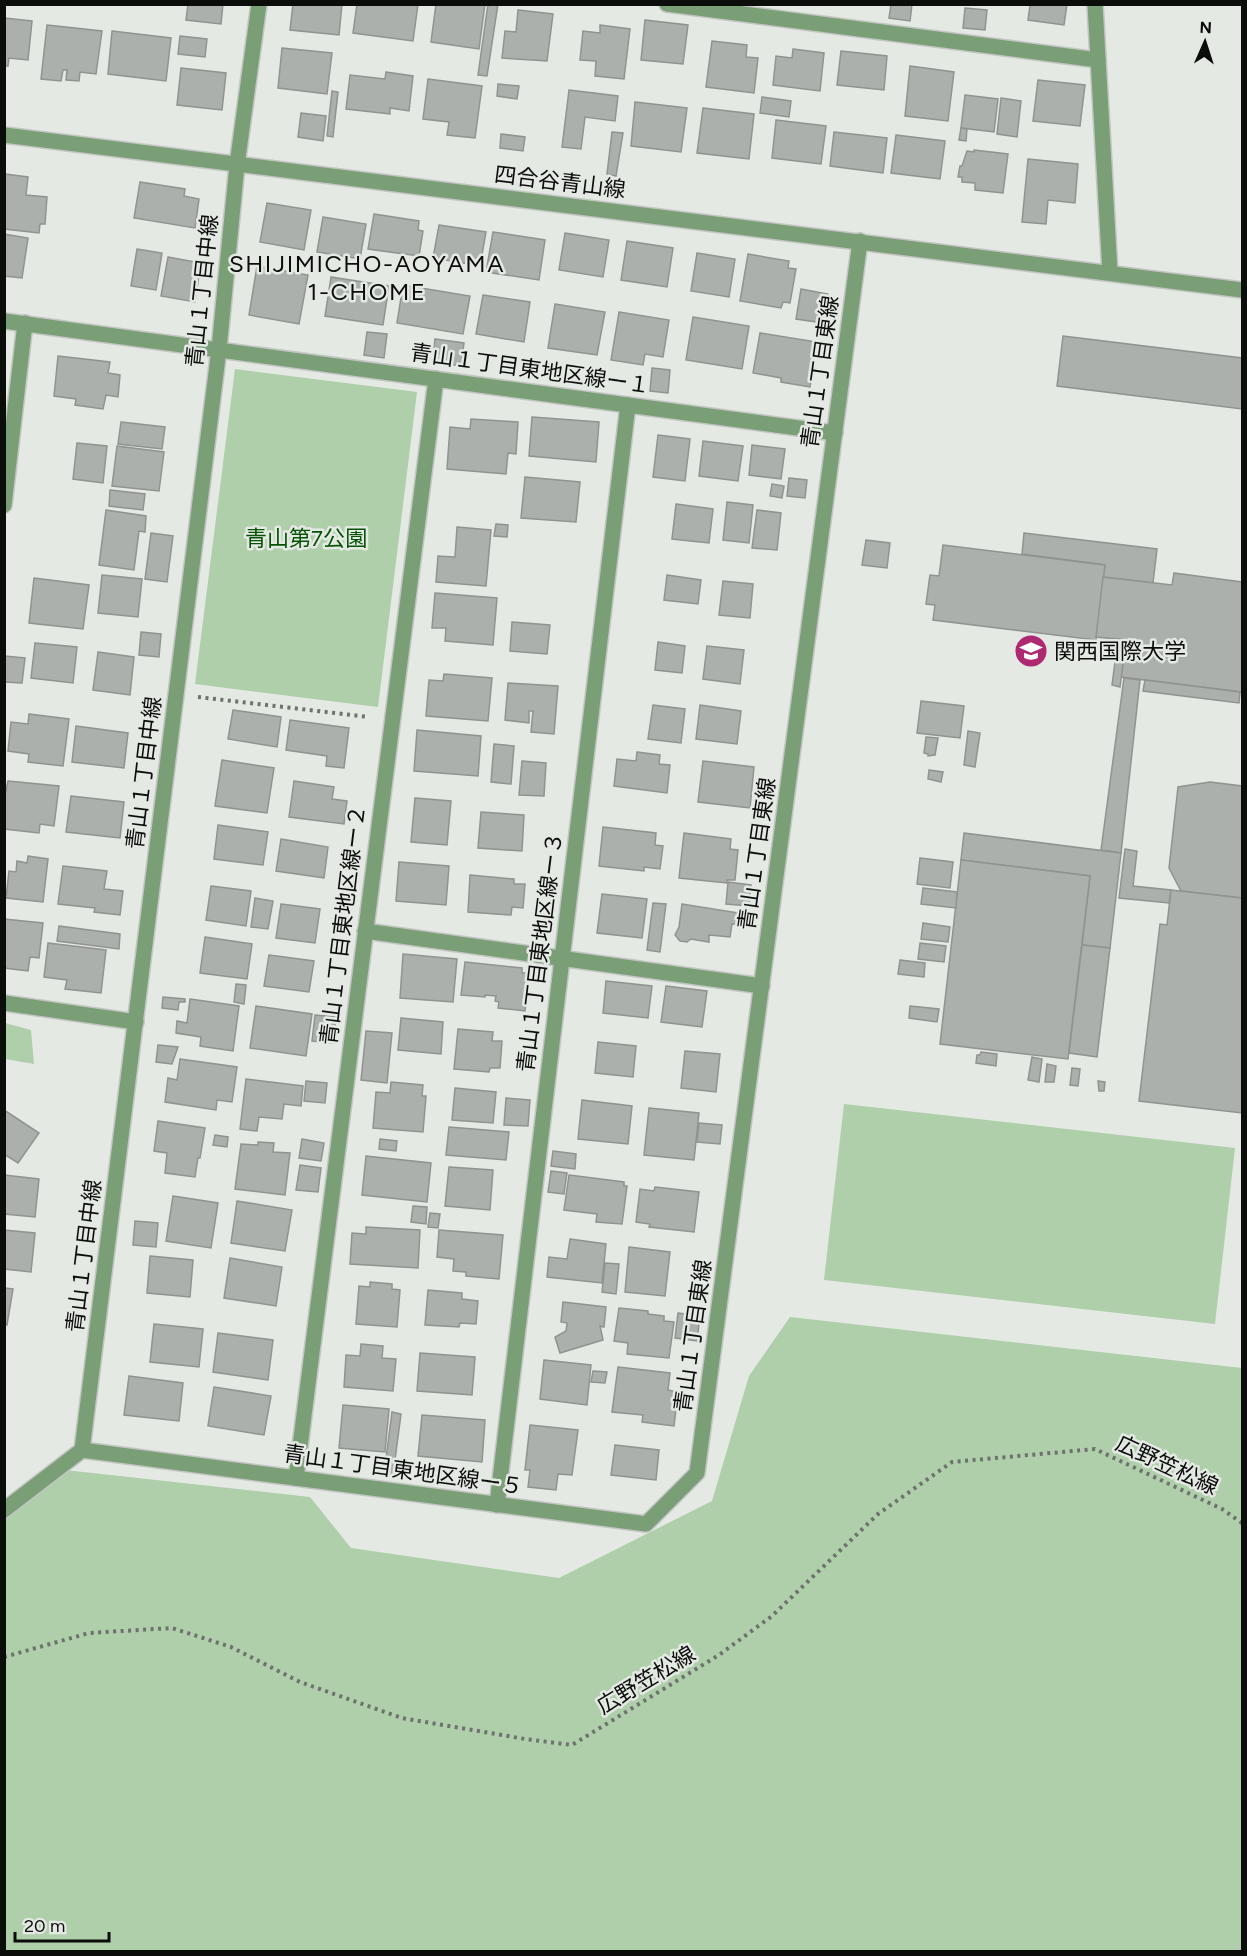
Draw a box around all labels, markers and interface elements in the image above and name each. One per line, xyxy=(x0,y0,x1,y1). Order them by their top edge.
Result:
north arrow xyxy=(1175,12,1235,72)
text: N xyxy=(1199,18,1212,37)
street label: 四合谷青山線 xyxy=(493,161,627,203)
street label: 青山１丁目中線 xyxy=(181,213,223,369)
district label: SHIJIMICHO-AOYAMA 1-CHOME xyxy=(229,249,505,306)
street label: 青山１丁目東線 xyxy=(796,294,844,450)
street label: 青山１丁目東地区線ー１ xyxy=(408,339,652,399)
park label: 青山第7公園 xyxy=(245,525,367,552)
school or university icon: 関西国際大学 xyxy=(1013,633,1049,669)
place label: 関西国際大学 xyxy=(1054,638,1186,665)
street label: 青山１丁目中線 xyxy=(121,695,167,851)
street label: 青山１丁目東線 xyxy=(733,776,781,932)
street label: 青山１丁目東地区線ー２ xyxy=(315,803,371,1047)
street label: 青山１丁目東地区線ー３ xyxy=(512,830,568,1074)
street label: 青山１丁目中線 xyxy=(61,1178,107,1334)
street label: 青山１丁目東線 xyxy=(669,1258,717,1414)
street label: 広野笠松線 xyxy=(1111,1430,1223,1500)
street label: 青山１丁目東地区線ー５ xyxy=(281,1440,525,1500)
street label: 広野笠松線 xyxy=(592,1640,700,1720)
scale bar xyxy=(15,1905,110,1943)
text: 20 m xyxy=(24,1915,65,1937)

